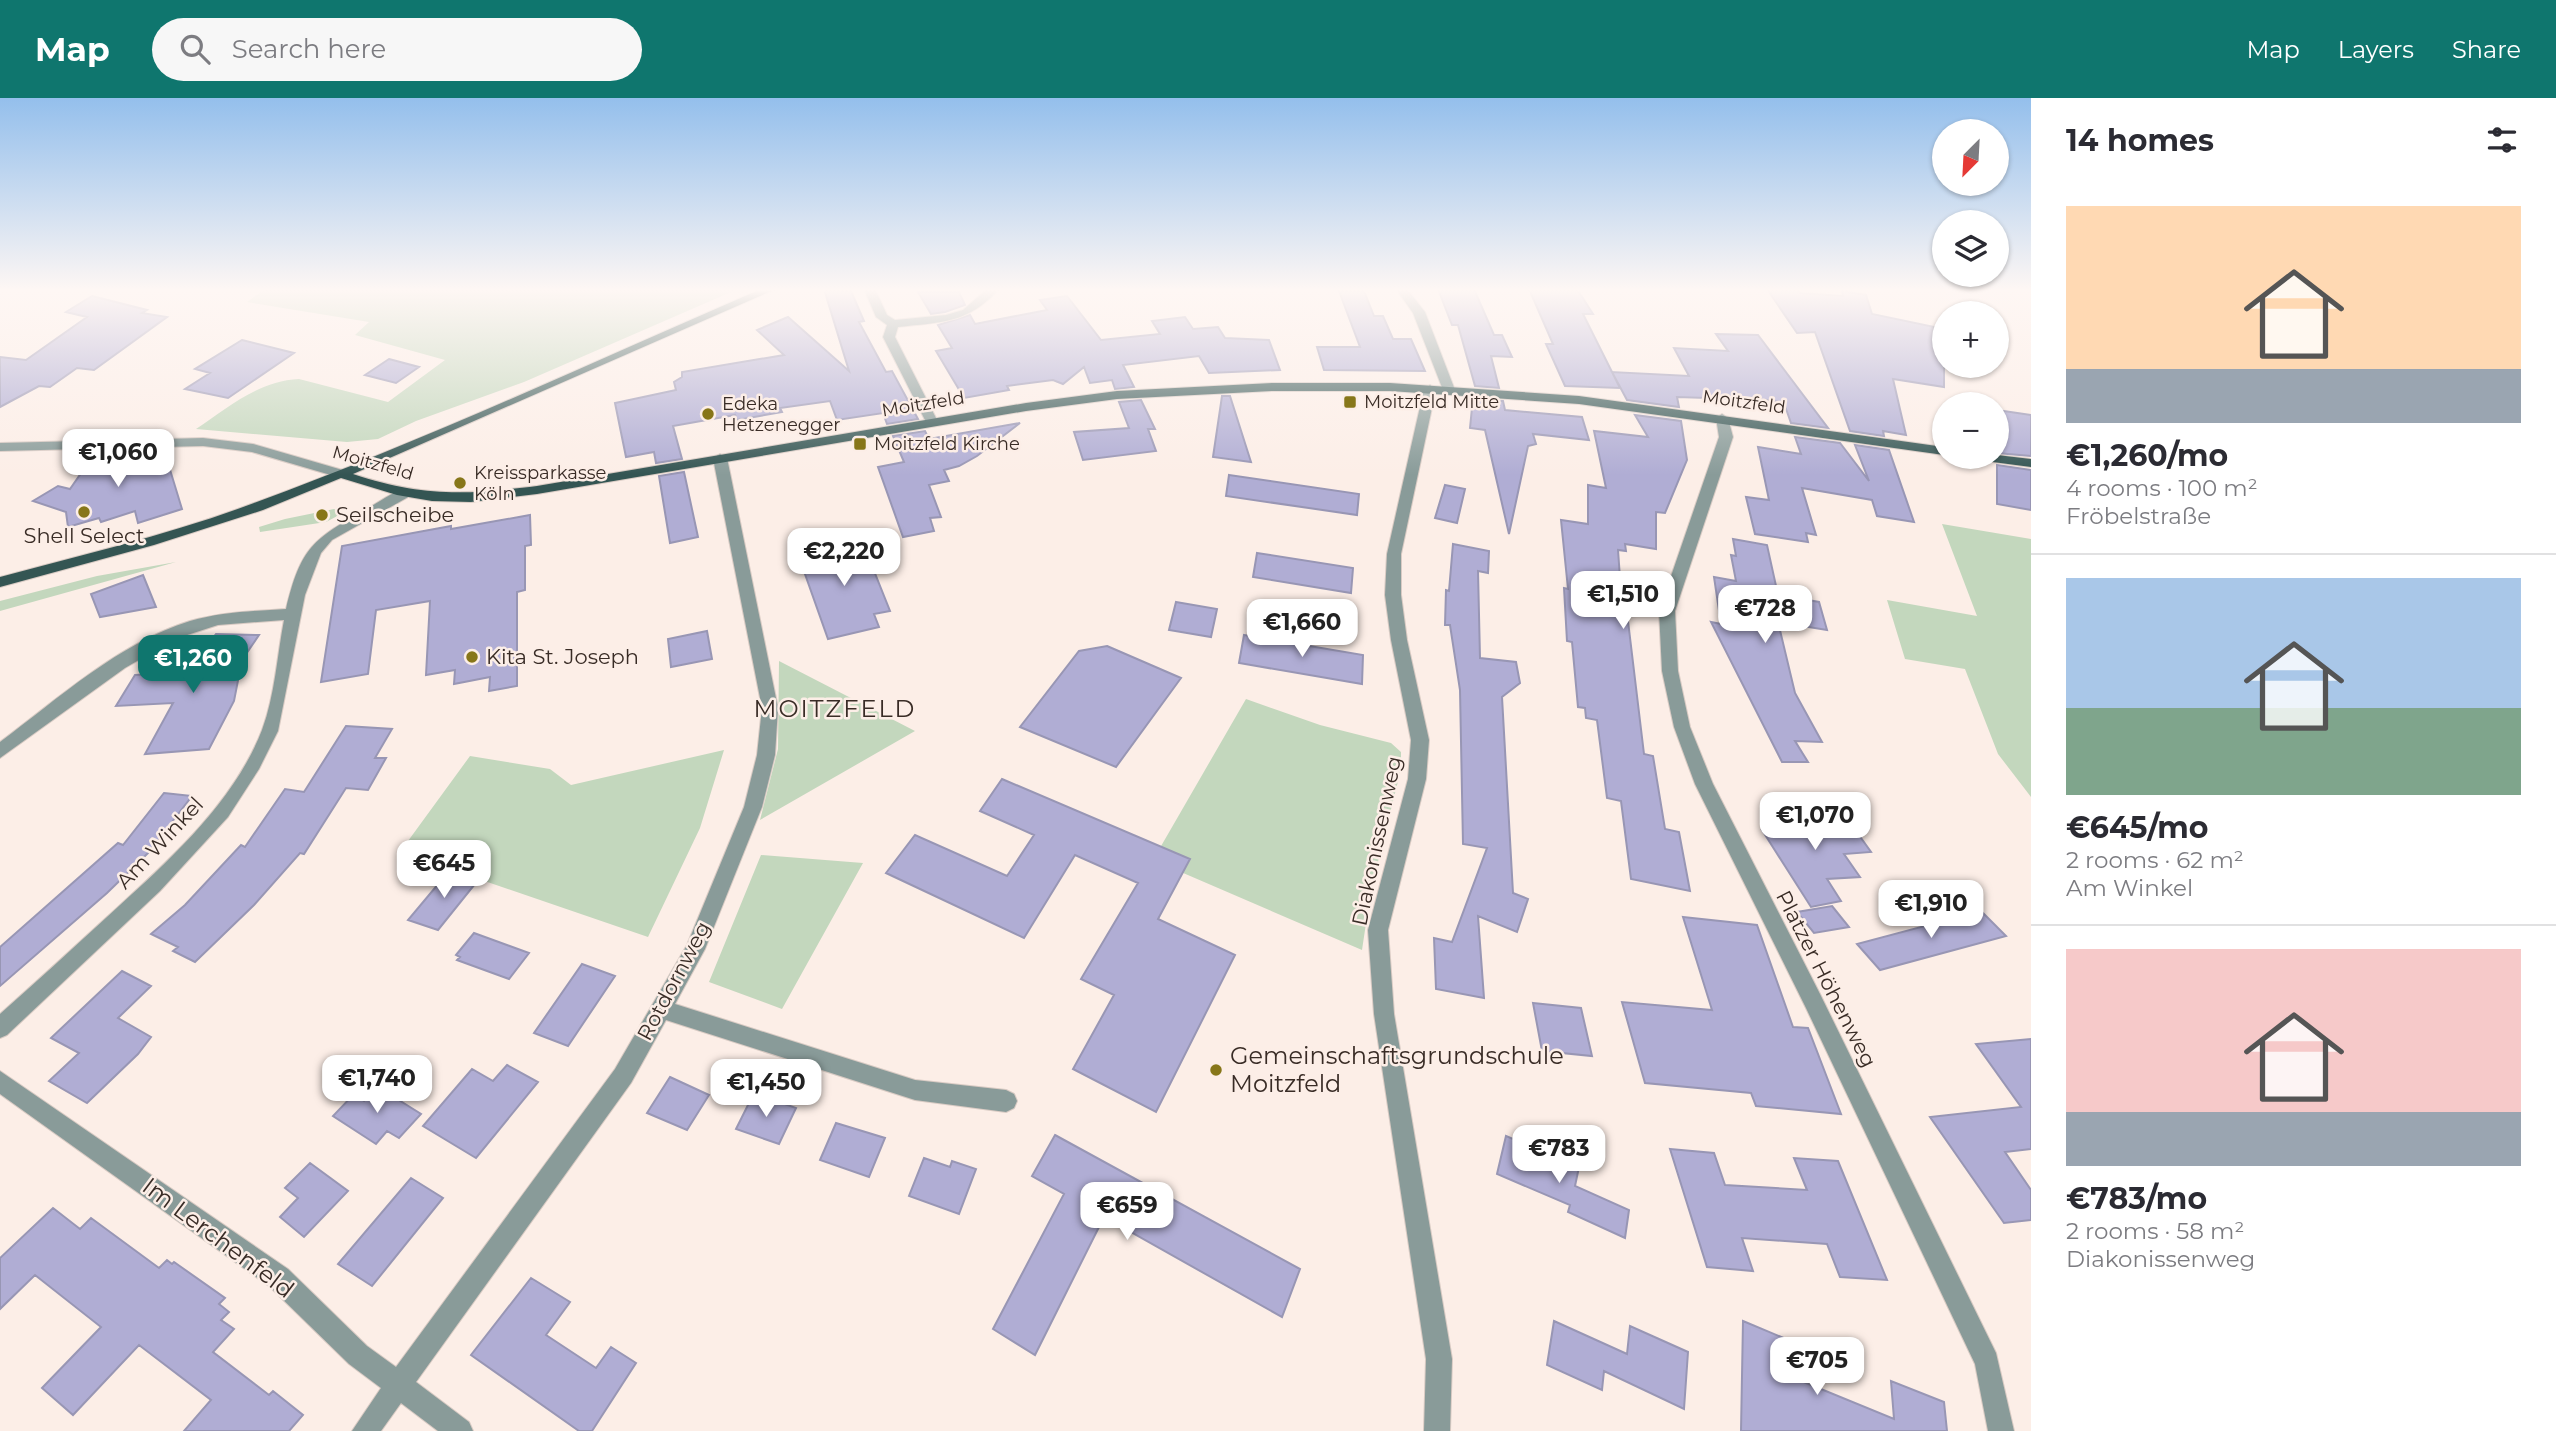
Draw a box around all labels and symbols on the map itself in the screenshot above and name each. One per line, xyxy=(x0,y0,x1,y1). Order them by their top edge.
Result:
north arrow xyxy=(1932,119,2009,196)
street label: Moitzfeld xyxy=(1701,385,1787,419)
street label: Moitzfeld xyxy=(880,387,966,421)
place label: Moitzfeld Mitte xyxy=(1364,391,1499,413)
place label: Edeka Hetzenegger xyxy=(722,393,841,436)
marker: Moitzfeld Mitte xyxy=(1342,394,1358,410)
marker: Edeka Hetzenegger xyxy=(700,406,716,422)
pin: €1,060 xyxy=(61,430,175,489)
place label: Moitzfeld Kirche xyxy=(874,433,1020,455)
marker: Moitzfeld Kirche xyxy=(852,436,868,452)
street label: Moitzfeld xyxy=(330,441,416,485)
place label: Kreissparkasse Köln xyxy=(474,462,607,505)
marker: Kreissparkasse Köln xyxy=(452,475,468,491)
place label: Seilscheibe xyxy=(336,502,454,527)
marker: Shell Select xyxy=(76,504,92,520)
marker: Seilscheibe xyxy=(314,507,330,523)
place label: Shell Select xyxy=(23,523,145,548)
pin: €2,220 xyxy=(787,528,901,588)
pin: €1,510 xyxy=(1566,572,1680,631)
pin: €728 xyxy=(1724,586,1806,645)
pin: €1,660 xyxy=(1245,600,1359,659)
pin: €1,260 xyxy=(136,636,250,695)
place label: Kita St. Joseph xyxy=(486,644,639,669)
marker: Kita St. Joseph xyxy=(464,649,480,665)
district label: MOITZFELD xyxy=(754,694,916,723)
street label: Diakonissenweg xyxy=(1346,754,1407,928)
street label: Am Winkel xyxy=(111,792,208,894)
pin: €1,070 xyxy=(1758,792,1872,852)
pin: €645 xyxy=(403,840,485,900)
pin: €1,910 xyxy=(1874,880,1988,940)
street label: Platzer Höhenweg xyxy=(1771,886,1882,1071)
street label: Rotdornweg xyxy=(632,917,715,1045)
place label: Gemeinschaftsgrundschule Moitzfeld xyxy=(1230,1041,1564,1098)
pin: €1,740 xyxy=(320,1056,434,1115)
pin: €1,450 xyxy=(709,1060,823,1119)
marker: Gemeinschaftsgrundschule Moitzfeld xyxy=(1208,1062,1224,1078)
pin: €783 xyxy=(1518,1126,1600,1185)
street label: Im Lerchenfeld xyxy=(137,1171,300,1304)
pin: €659 xyxy=(1086,1182,1168,1242)
pin: €705 xyxy=(1776,1338,1858,1397)

